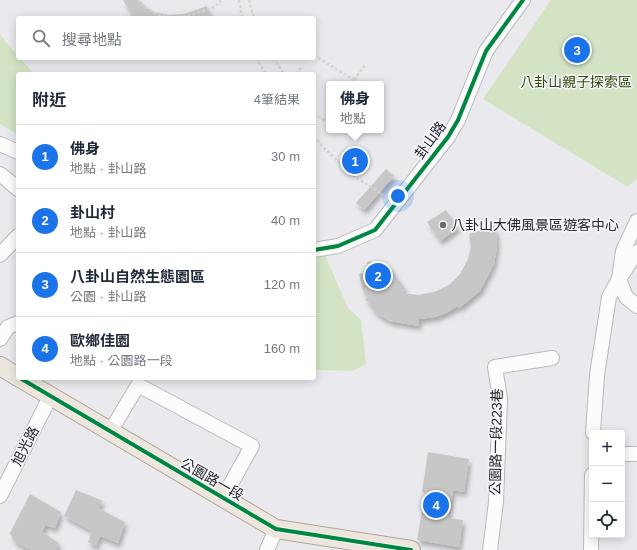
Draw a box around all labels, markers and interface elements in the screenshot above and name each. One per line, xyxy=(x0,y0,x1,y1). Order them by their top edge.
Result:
search box xyxy=(16,16,316,60)
icon: search xyxy=(30,27,52,49)
text: 搜尋地點 xyxy=(62,31,122,48)
pin: 3 xyxy=(564,35,590,65)
park label: 八卦山親子探索區 xyxy=(520,74,632,90)
popup xyxy=(326,81,384,133)
text: 佛身 xyxy=(340,90,370,107)
text: 附近 xyxy=(32,91,66,110)
text: 4筆結果 xyxy=(254,92,300,107)
text: 地點 xyxy=(340,111,366,126)
street label: 卦山路 xyxy=(411,118,449,162)
text: 佛身 xyxy=(70,140,100,157)
pin: 1 xyxy=(342,146,368,176)
text: 1 xyxy=(41,149,49,164)
text: 30 m xyxy=(271,149,300,164)
text: 地點 · 卦山路 xyxy=(70,161,147,176)
your location xyxy=(388,186,408,206)
text: 卦山村 xyxy=(70,204,115,221)
text: 2 xyxy=(41,213,49,228)
text: 40 m xyxy=(271,213,300,228)
place label: 八卦山大佛風景區遊客中心 xyxy=(451,217,619,233)
marker: 八卦山大佛風景區遊客中心 xyxy=(438,220,448,230)
text: 地點 · 卦山路 xyxy=(70,225,147,240)
pin: 2 xyxy=(365,261,391,291)
text: 八卦山自然生態園區 xyxy=(70,268,205,285)
text: 3 xyxy=(41,277,49,292)
text: 120 m xyxy=(264,277,300,292)
text: 公園 · 卦山路 xyxy=(70,289,147,304)
text: 歐鄉佳園 xyxy=(70,332,130,349)
text: 4 xyxy=(41,341,49,356)
text: 160 m xyxy=(264,341,300,356)
text: 地點 · 公園路一段 xyxy=(70,353,173,368)
street label: 公園路一段223巷 xyxy=(487,388,505,496)
street label: 旭光路 xyxy=(8,424,42,468)
map controls xyxy=(589,430,625,538)
button: + xyxy=(589,430,625,466)
street label: 公園路一段 xyxy=(178,455,246,503)
button: − xyxy=(589,466,625,502)
pin: 4 xyxy=(423,490,449,520)
button: locate xyxy=(589,502,625,538)

